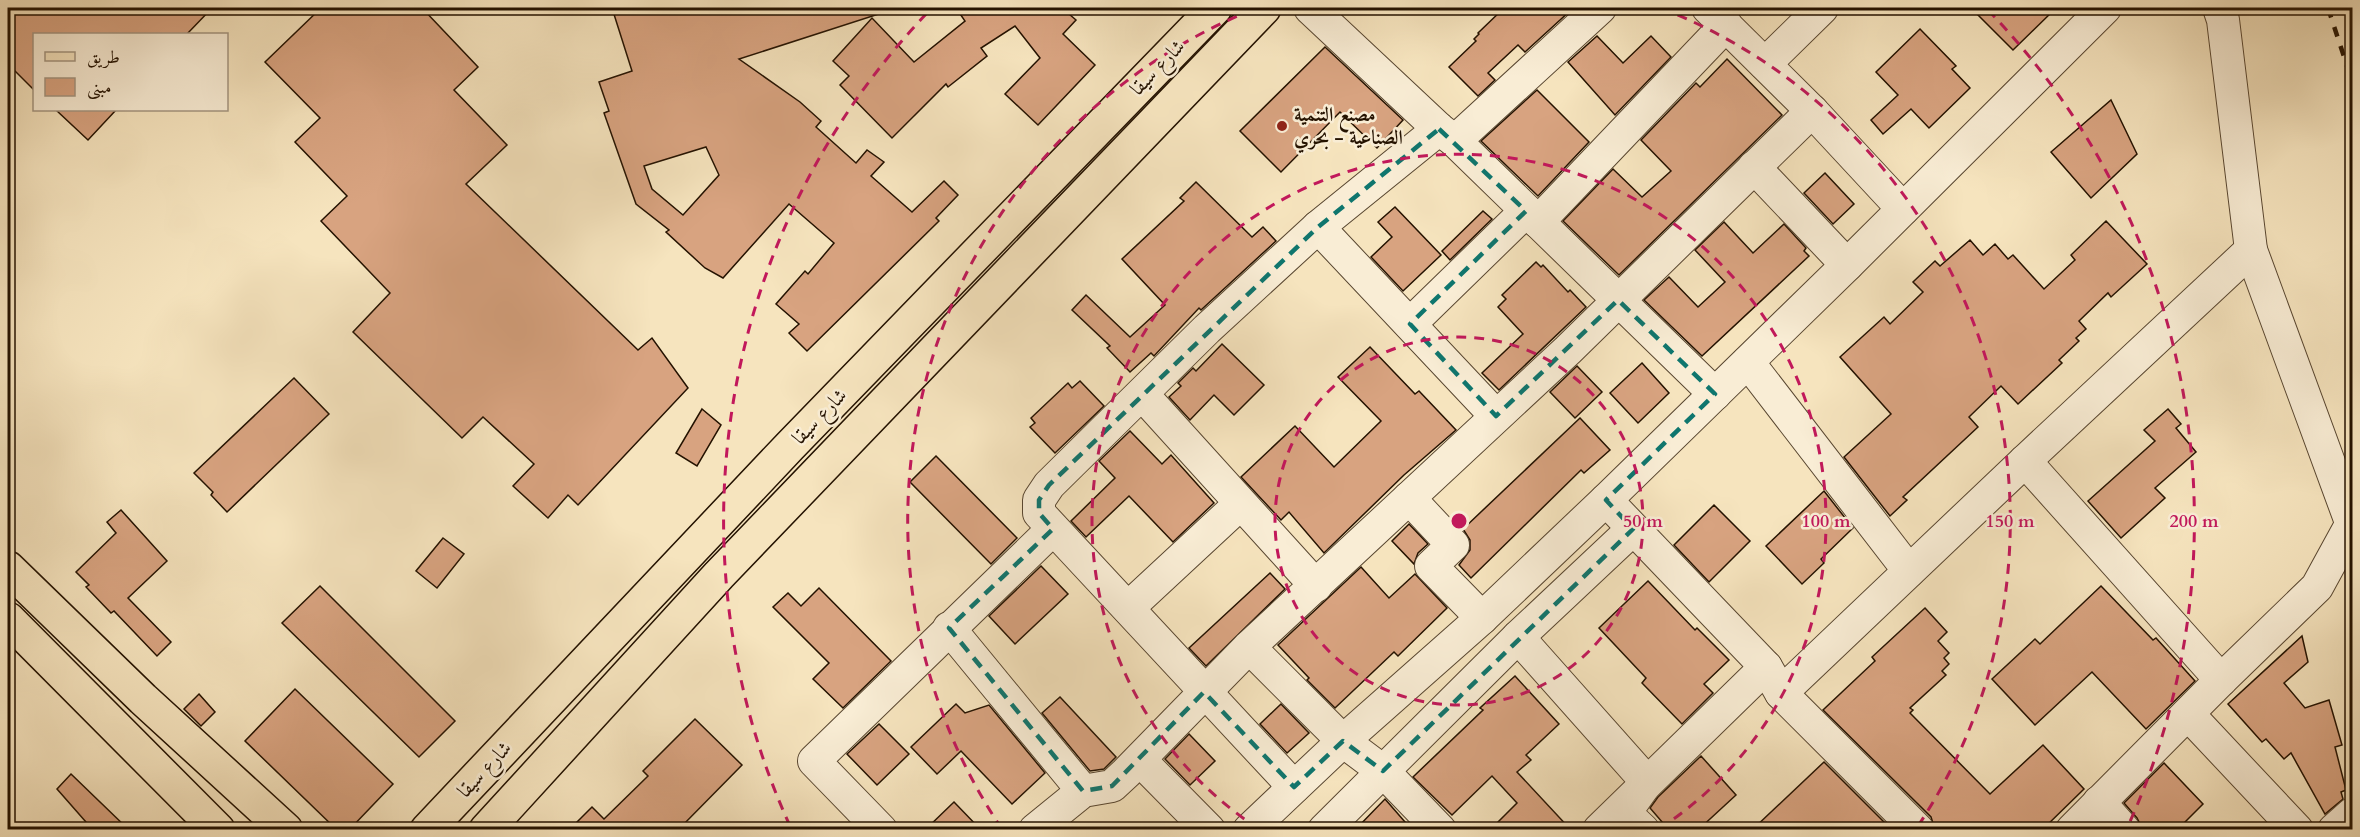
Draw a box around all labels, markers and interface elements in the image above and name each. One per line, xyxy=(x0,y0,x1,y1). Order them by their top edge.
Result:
legend xyxy=(33,33,228,111)
street label: شارع سيقا xyxy=(1124,33,1194,104)
text: طريق xyxy=(87,45,120,70)
text: مبنى xyxy=(87,75,112,100)
place label: مصنع التنمية الصناعية - بحري xyxy=(1294,101,1403,154)
marker: مصنع التنمية الصناعية - بحري xyxy=(1275,119,1289,133)
street label: شارع سيقا xyxy=(786,382,856,453)
text: 50 m xyxy=(1623,509,1663,534)
text: 100 m xyxy=(1801,509,1851,534)
text: 150 m xyxy=(1985,509,2035,534)
text: 200 m xyxy=(2169,509,2219,534)
centre of rings xyxy=(1449,511,1469,531)
street label: شارع سيقا xyxy=(451,735,521,806)

